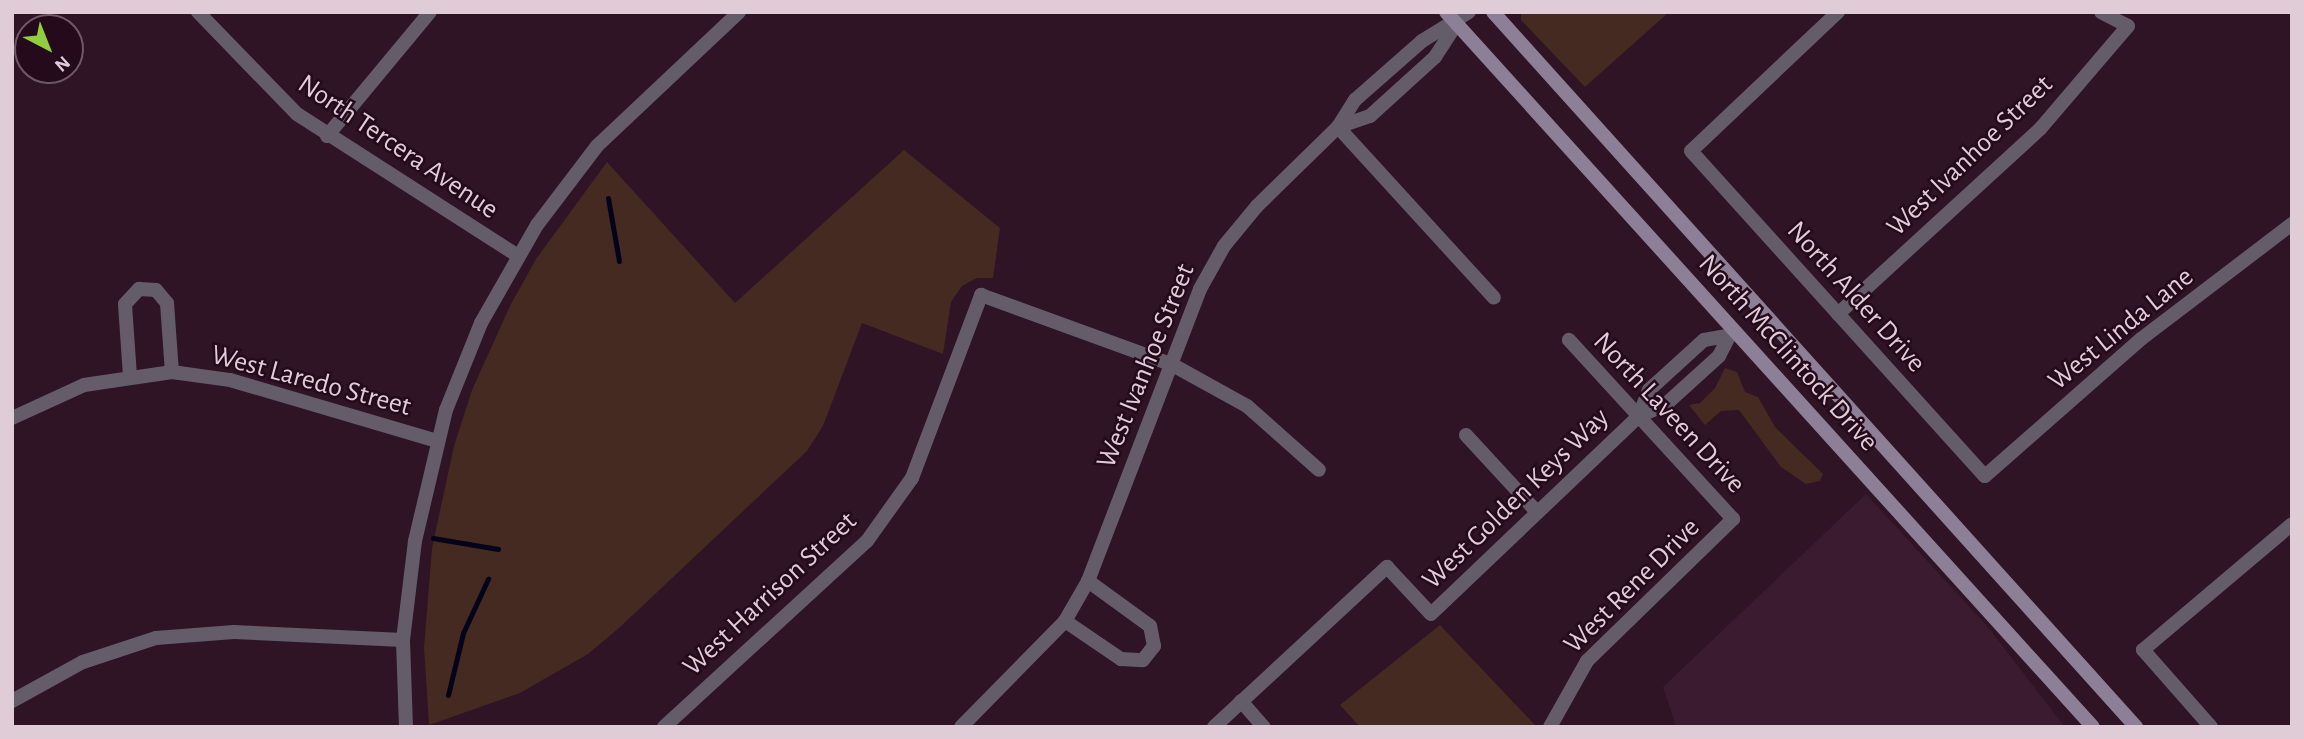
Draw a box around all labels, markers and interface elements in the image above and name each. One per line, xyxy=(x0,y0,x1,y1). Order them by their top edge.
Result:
north arrow xyxy=(14,14,84,84)
text: N xyxy=(51,52,73,75)
street label: North Tercera Avenue xyxy=(291,67,505,227)
street label: West Ivanhoe Street xyxy=(1880,68,2060,244)
street label: North Alder Drive xyxy=(1779,215,1933,379)
street label: North McClintock Drive xyxy=(1691,248,1885,458)
street label: West Ivanhoe Street xyxy=(1090,259,1202,473)
street label: West Linda Lane xyxy=(2042,260,2200,398)
street label: North Laveen Drive xyxy=(1586,325,1752,501)
street label: West Laredo Street xyxy=(207,338,415,424)
street label: West Golden Keys Way xyxy=(1416,401,1616,597)
street label: West Harrison Street xyxy=(676,505,864,683)
street label: West Rene Drive xyxy=(1557,511,1707,661)

